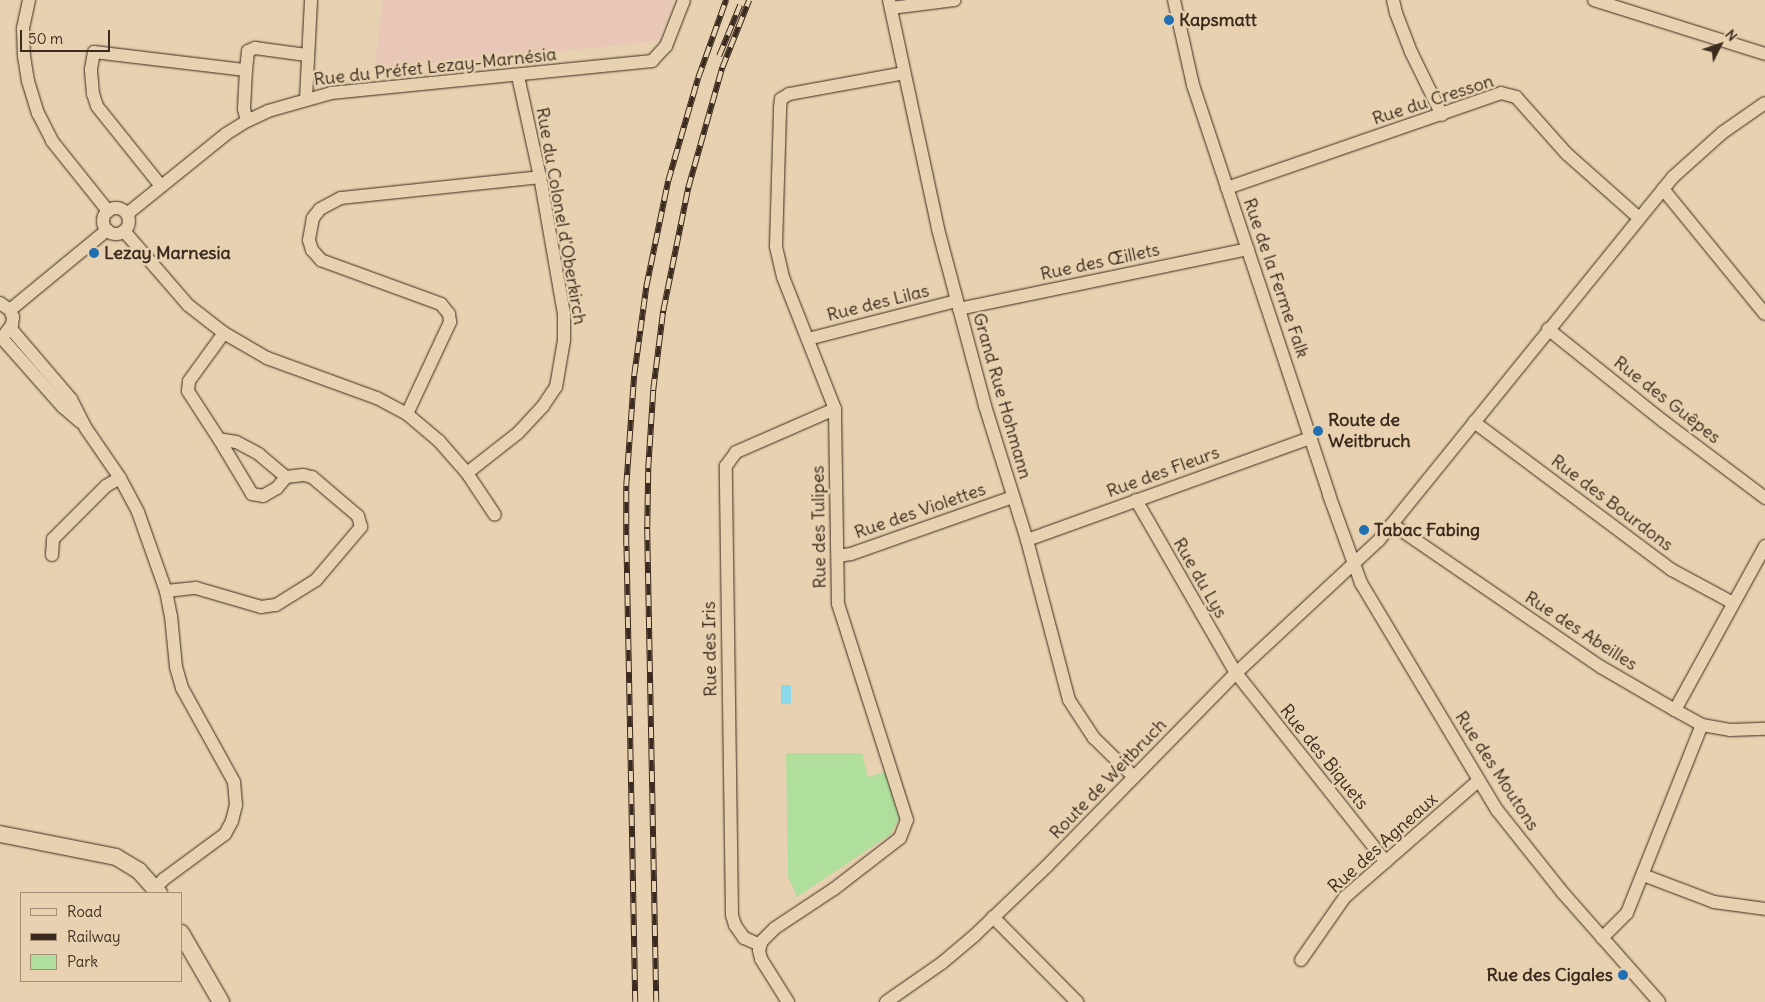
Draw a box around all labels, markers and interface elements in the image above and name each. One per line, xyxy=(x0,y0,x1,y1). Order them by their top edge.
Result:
place label: Kapsmatt xyxy=(1179,9,1257,31)
marker: Kapsmatt xyxy=(1163,14,1175,26)
scale bar xyxy=(22,20,112,52)
north arrow xyxy=(1695,20,1745,70)
text: N xyxy=(1721,26,1741,45)
text: 50 m xyxy=(28,29,63,48)
street label: Rue du Préfet Lezay-Marnésia xyxy=(313,44,557,90)
street label: Rue du Cresson xyxy=(1370,70,1496,130)
street label: Rue du Colonel d'Oberkirch xyxy=(531,106,591,326)
street label: Rue de la Ferme Falk xyxy=(1238,195,1314,361)
street label: Rue des Œillets xyxy=(1038,239,1162,285)
place label: Lezay Marnesia xyxy=(104,242,231,264)
marker: Lezay Marnesia xyxy=(88,247,100,259)
street label: Rue des Lilas xyxy=(825,280,931,326)
street label: Grand Rue Hohmann xyxy=(968,310,1036,482)
street label: Rue des Guêpes xyxy=(1609,352,1725,448)
place label: Route de Weitbruch xyxy=(1328,410,1411,452)
marker: Route de Weitbruch xyxy=(1312,425,1324,437)
street label: Rue des Fleurs xyxy=(1104,442,1222,502)
street label: Rue des Bourdons xyxy=(1547,450,1677,556)
street label: Rue des Tulipes xyxy=(807,465,831,589)
street label: Rue des Violettes xyxy=(852,478,988,544)
place label: Tabac Fabing xyxy=(1374,519,1480,541)
marker: Tabac Fabing xyxy=(1358,524,1370,536)
street label: Rue du Lys xyxy=(1168,534,1232,622)
street label: Rue des Abeilles xyxy=(1521,587,1641,675)
street label: Rue des Iris xyxy=(698,601,722,697)
street label: Rue des Biquets xyxy=(1275,700,1373,814)
street label: Rue des Moutons xyxy=(1450,707,1544,835)
street label: Route de Weitbruch xyxy=(1045,714,1171,844)
street label: Rue des Agneaux xyxy=(1324,788,1442,898)
legend xyxy=(20,892,182,982)
text: Road xyxy=(67,902,102,921)
text: Railway xyxy=(67,927,121,946)
text: Park xyxy=(67,952,98,971)
place label: Rue des Cigales xyxy=(1486,964,1613,986)
marker: Rue des Cigales xyxy=(1617,969,1629,981)

